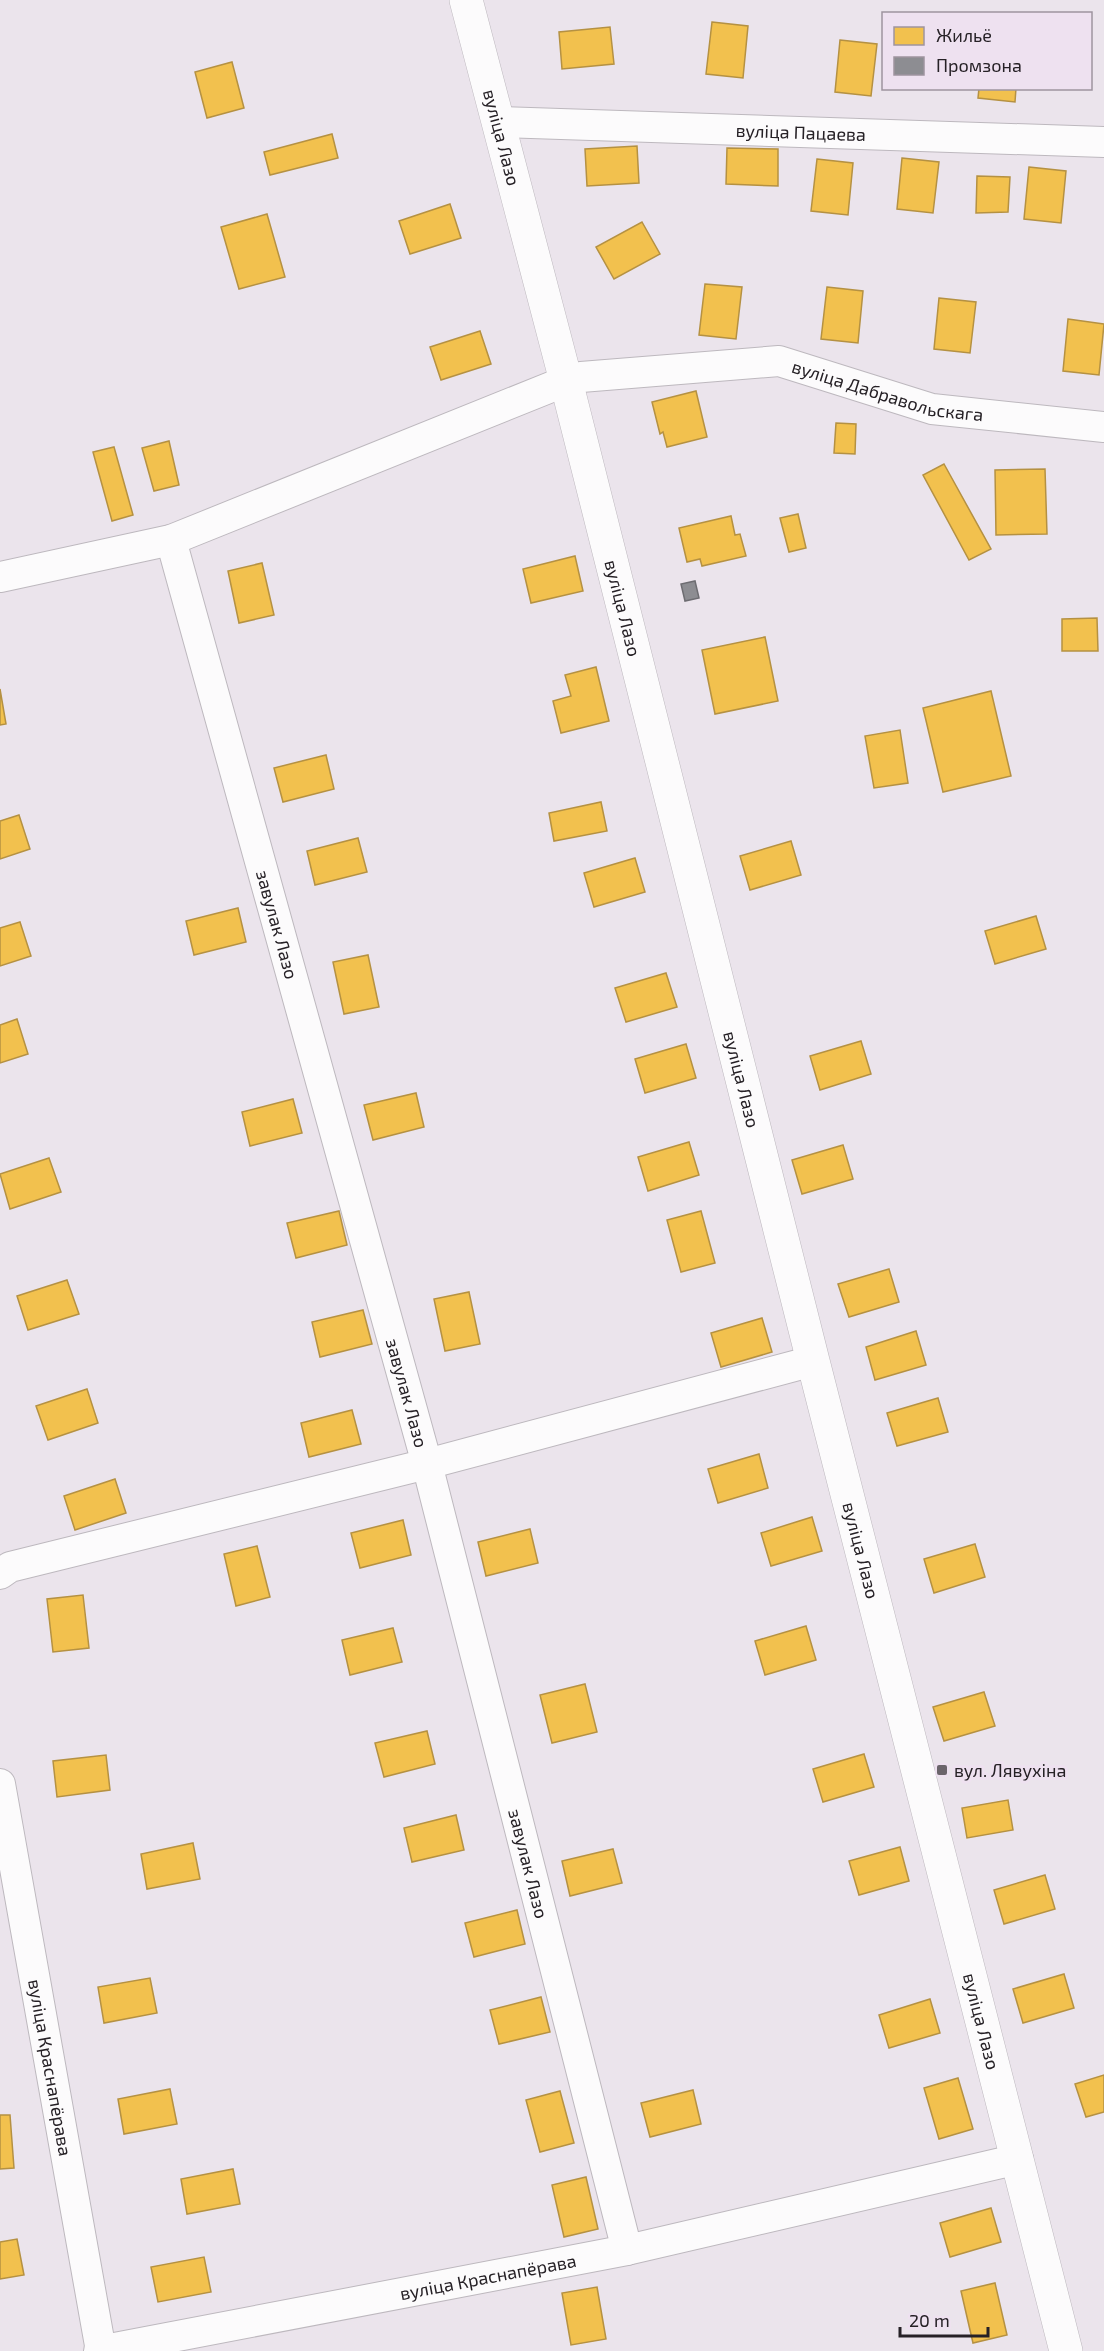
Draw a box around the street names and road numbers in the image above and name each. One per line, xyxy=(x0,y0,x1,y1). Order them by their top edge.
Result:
street label: вуліца Лазо xyxy=(479,87,525,188)
street label: вуліца Пацаева xyxy=(735,119,866,145)
street label: вуліца Дабравольскага xyxy=(789,355,984,425)
street label: вуліца Лазо xyxy=(600,557,646,659)
street label: завулак Лазо xyxy=(252,867,303,982)
street label: вуліца Лазо xyxy=(719,1029,765,1130)
street label: завулак Лазо xyxy=(382,1336,433,1450)
street label: вуліца Лазо xyxy=(838,1500,884,1601)
street label: завулак Лазо xyxy=(504,1806,553,1921)
street label: вуліца Лазо xyxy=(959,1971,1005,2072)
street label: вуліца Краснапёрава xyxy=(24,1977,77,2158)
street label: вуліца Краснапёрава xyxy=(398,2249,578,2304)

